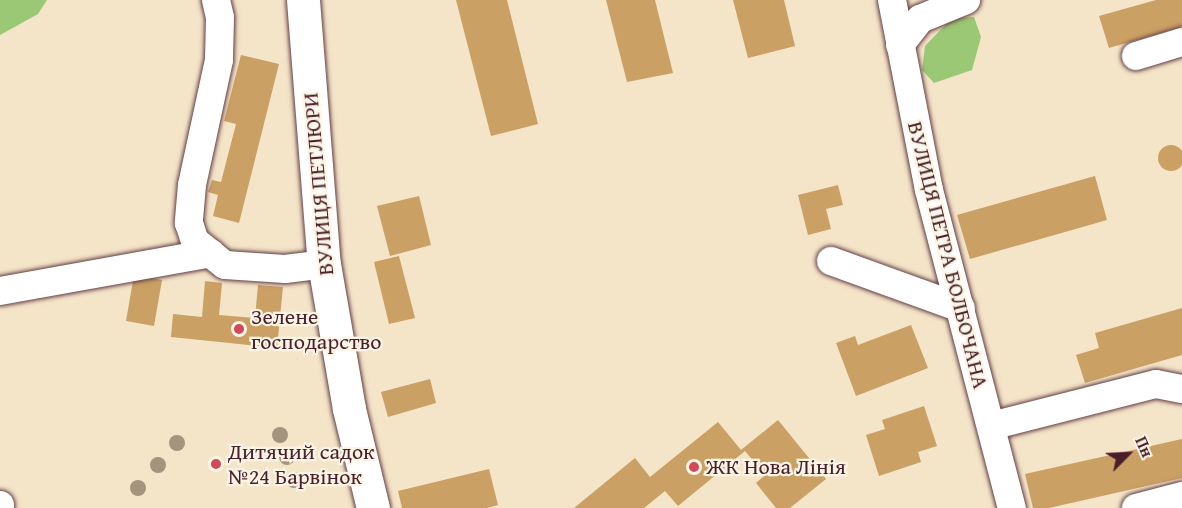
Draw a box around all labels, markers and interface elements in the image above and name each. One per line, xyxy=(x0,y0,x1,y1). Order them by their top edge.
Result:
street label: ВУЛИЦЯ ПЕТЛЮРИ xyxy=(297,91,339,277)
street label: ВУЛИЦЯ ПЕТРА БОЛБОЧАНА xyxy=(902,119,994,391)
place label: Зелене господарство xyxy=(251,303,382,354)
marker: Зелене господарство xyxy=(232,322,246,336)
north arrow xyxy=(1098,424,1158,484)
text: Пн xyxy=(1129,432,1160,461)
place label: Дитячий садок №24 Барвінок xyxy=(228,438,375,490)
place label: ЖК Нова Лінія xyxy=(706,454,846,480)
marker: Дитячий садок №24 Барвінок xyxy=(209,457,223,471)
marker: ЖК Нова Лінія xyxy=(687,460,701,474)

